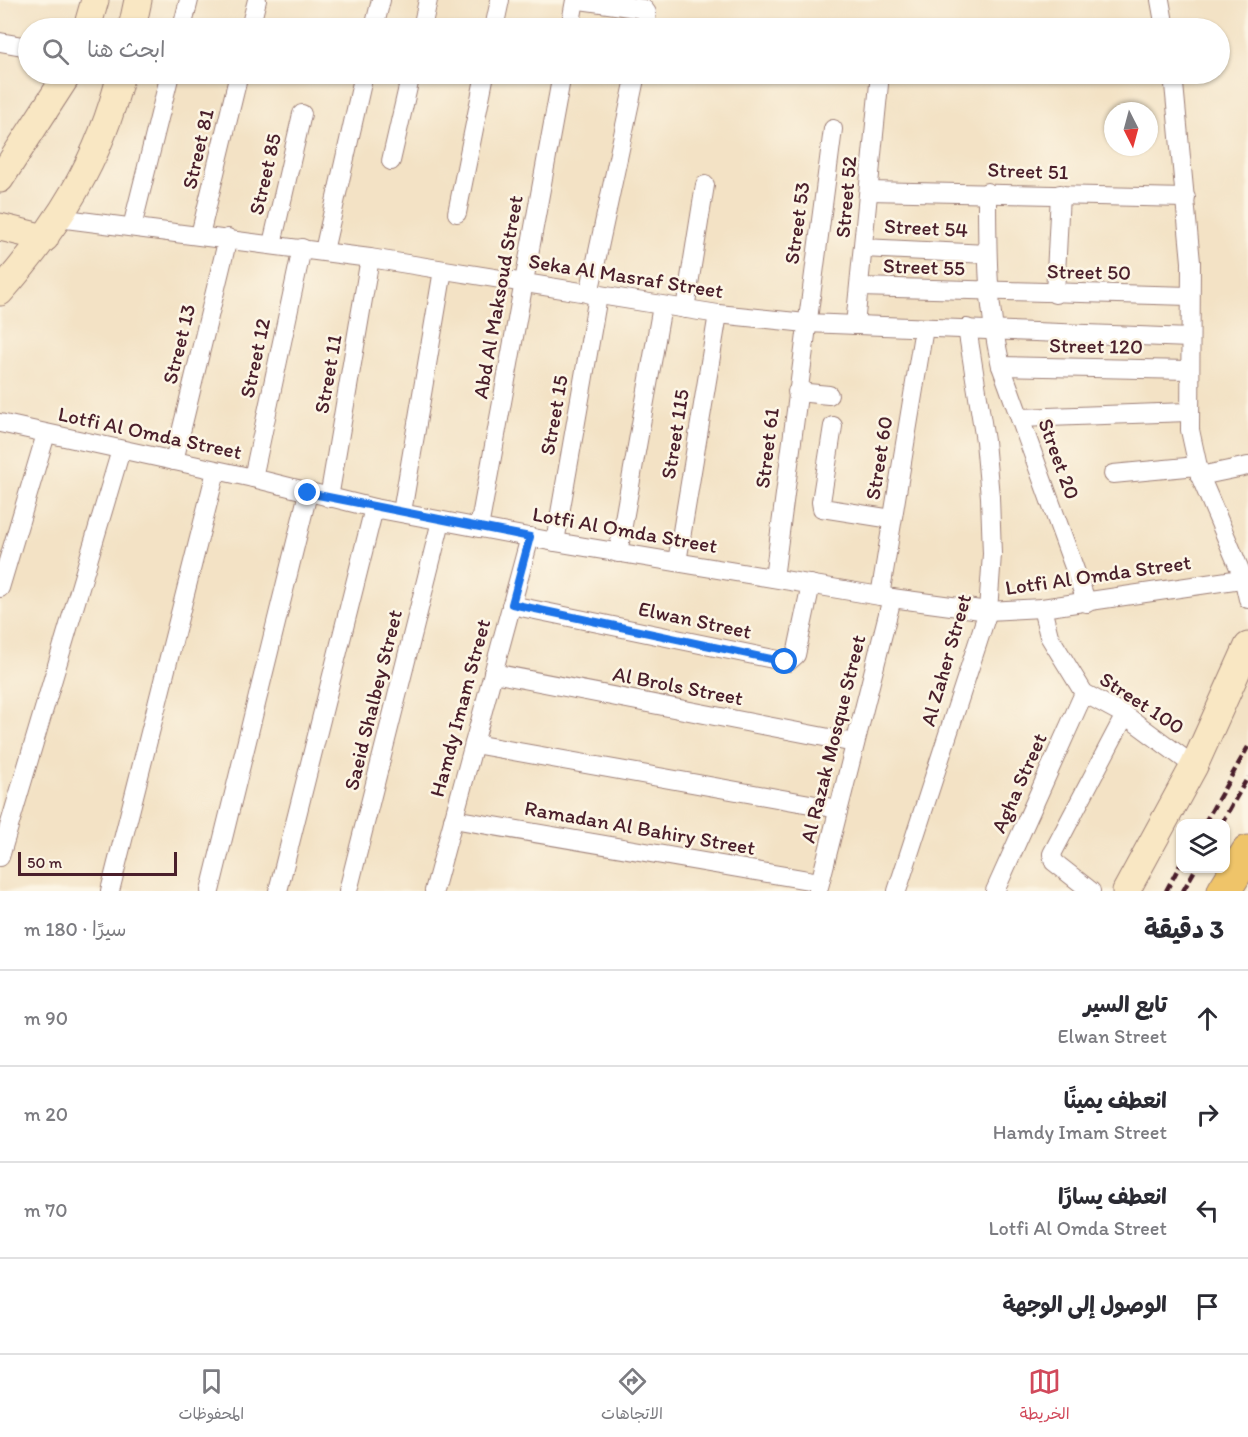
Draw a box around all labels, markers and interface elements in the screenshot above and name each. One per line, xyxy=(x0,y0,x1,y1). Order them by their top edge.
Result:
search box xyxy=(18,18,1230,84)
icon: search xyxy=(39,35,72,68)
text: ابحث هنا xyxy=(87,36,166,63)
north arrow xyxy=(1104,102,1158,156)
street label: Street 81 xyxy=(176,106,219,191)
street label: Street 85 xyxy=(243,131,286,217)
street label: Street 52 xyxy=(829,155,862,239)
street label: Street 51 xyxy=(987,157,1069,184)
street label: Street 53 xyxy=(778,180,815,266)
street label: Abd Al Maksoud Street xyxy=(467,193,528,401)
street label: Street 54 xyxy=(883,213,969,242)
street label: Seka Al Masraf Street xyxy=(527,248,725,303)
street label: Street 55 xyxy=(882,253,966,280)
street label: Street 50 xyxy=(1047,258,1131,285)
street label: Street 13 xyxy=(157,301,200,386)
street label: Street 12 xyxy=(234,316,275,400)
street label: Street 11 xyxy=(308,332,347,415)
street label: Street 120 xyxy=(1049,332,1143,359)
street label: Street 15 xyxy=(534,373,573,457)
street label: Street 115 xyxy=(655,387,694,481)
street label: Lotfi Al Omda Street xyxy=(56,401,244,464)
street label: Street 61 xyxy=(749,406,784,490)
street label: Street 60 xyxy=(860,414,897,501)
street label: Street 20 xyxy=(1033,415,1086,503)
route end xyxy=(294,479,320,505)
street label: Lotfi Al Omda Street xyxy=(531,501,720,558)
street label: Lotfi Al Omda Street xyxy=(1003,549,1193,600)
street label: Al Zaher Street xyxy=(915,591,976,729)
street label: Elwan Street xyxy=(636,595,754,644)
street label: Saeid Shalbey Street xyxy=(338,607,407,793)
street label: Hamdy Imam Street xyxy=(424,616,495,800)
street label: Al Razak Mosque Street xyxy=(795,632,870,845)
route start xyxy=(771,648,797,674)
street label: Al Brols Street xyxy=(611,661,745,710)
street label: Street 100 xyxy=(1095,666,1189,739)
street label: Agha Street xyxy=(985,729,1052,837)
street label: Ramadan Al Bahiry Street xyxy=(523,795,758,860)
map controls xyxy=(1176,819,1230,873)
button: layers xyxy=(1176,819,1230,873)
scale bar xyxy=(18,849,177,876)
text: 50 m xyxy=(27,853,62,872)
text: 3 دقيقة xyxy=(1144,913,1224,945)
text: سيرًا · 180 m xyxy=(24,917,127,941)
text: تابع السير xyxy=(1084,991,1167,1018)
icon: ahead xyxy=(1191,1002,1224,1035)
text: 90 m xyxy=(24,1006,68,1030)
text: Elwan Street xyxy=(1057,1024,1167,1048)
text: انعطف يمينًا xyxy=(1064,1087,1167,1114)
icon: right xyxy=(1191,1098,1224,1131)
text: 20 m xyxy=(24,1102,68,1126)
text: Hamdy Imam Street xyxy=(993,1120,1167,1144)
text: انعطف يسارًا xyxy=(1058,1183,1167,1210)
icon: left xyxy=(1191,1194,1224,1227)
text: 70 m xyxy=(24,1198,68,1222)
text: Lotfi Al Omda Street xyxy=(989,1216,1167,1240)
icon: arrive xyxy=(1191,1290,1224,1323)
text: الوصول إلى الوجهة xyxy=(1002,1291,1167,1318)
tab: المحفوظات xyxy=(178,1365,244,1428)
tab: الاتجاهات xyxy=(601,1365,663,1428)
tab: الخريطة xyxy=(1020,1365,1070,1428)

